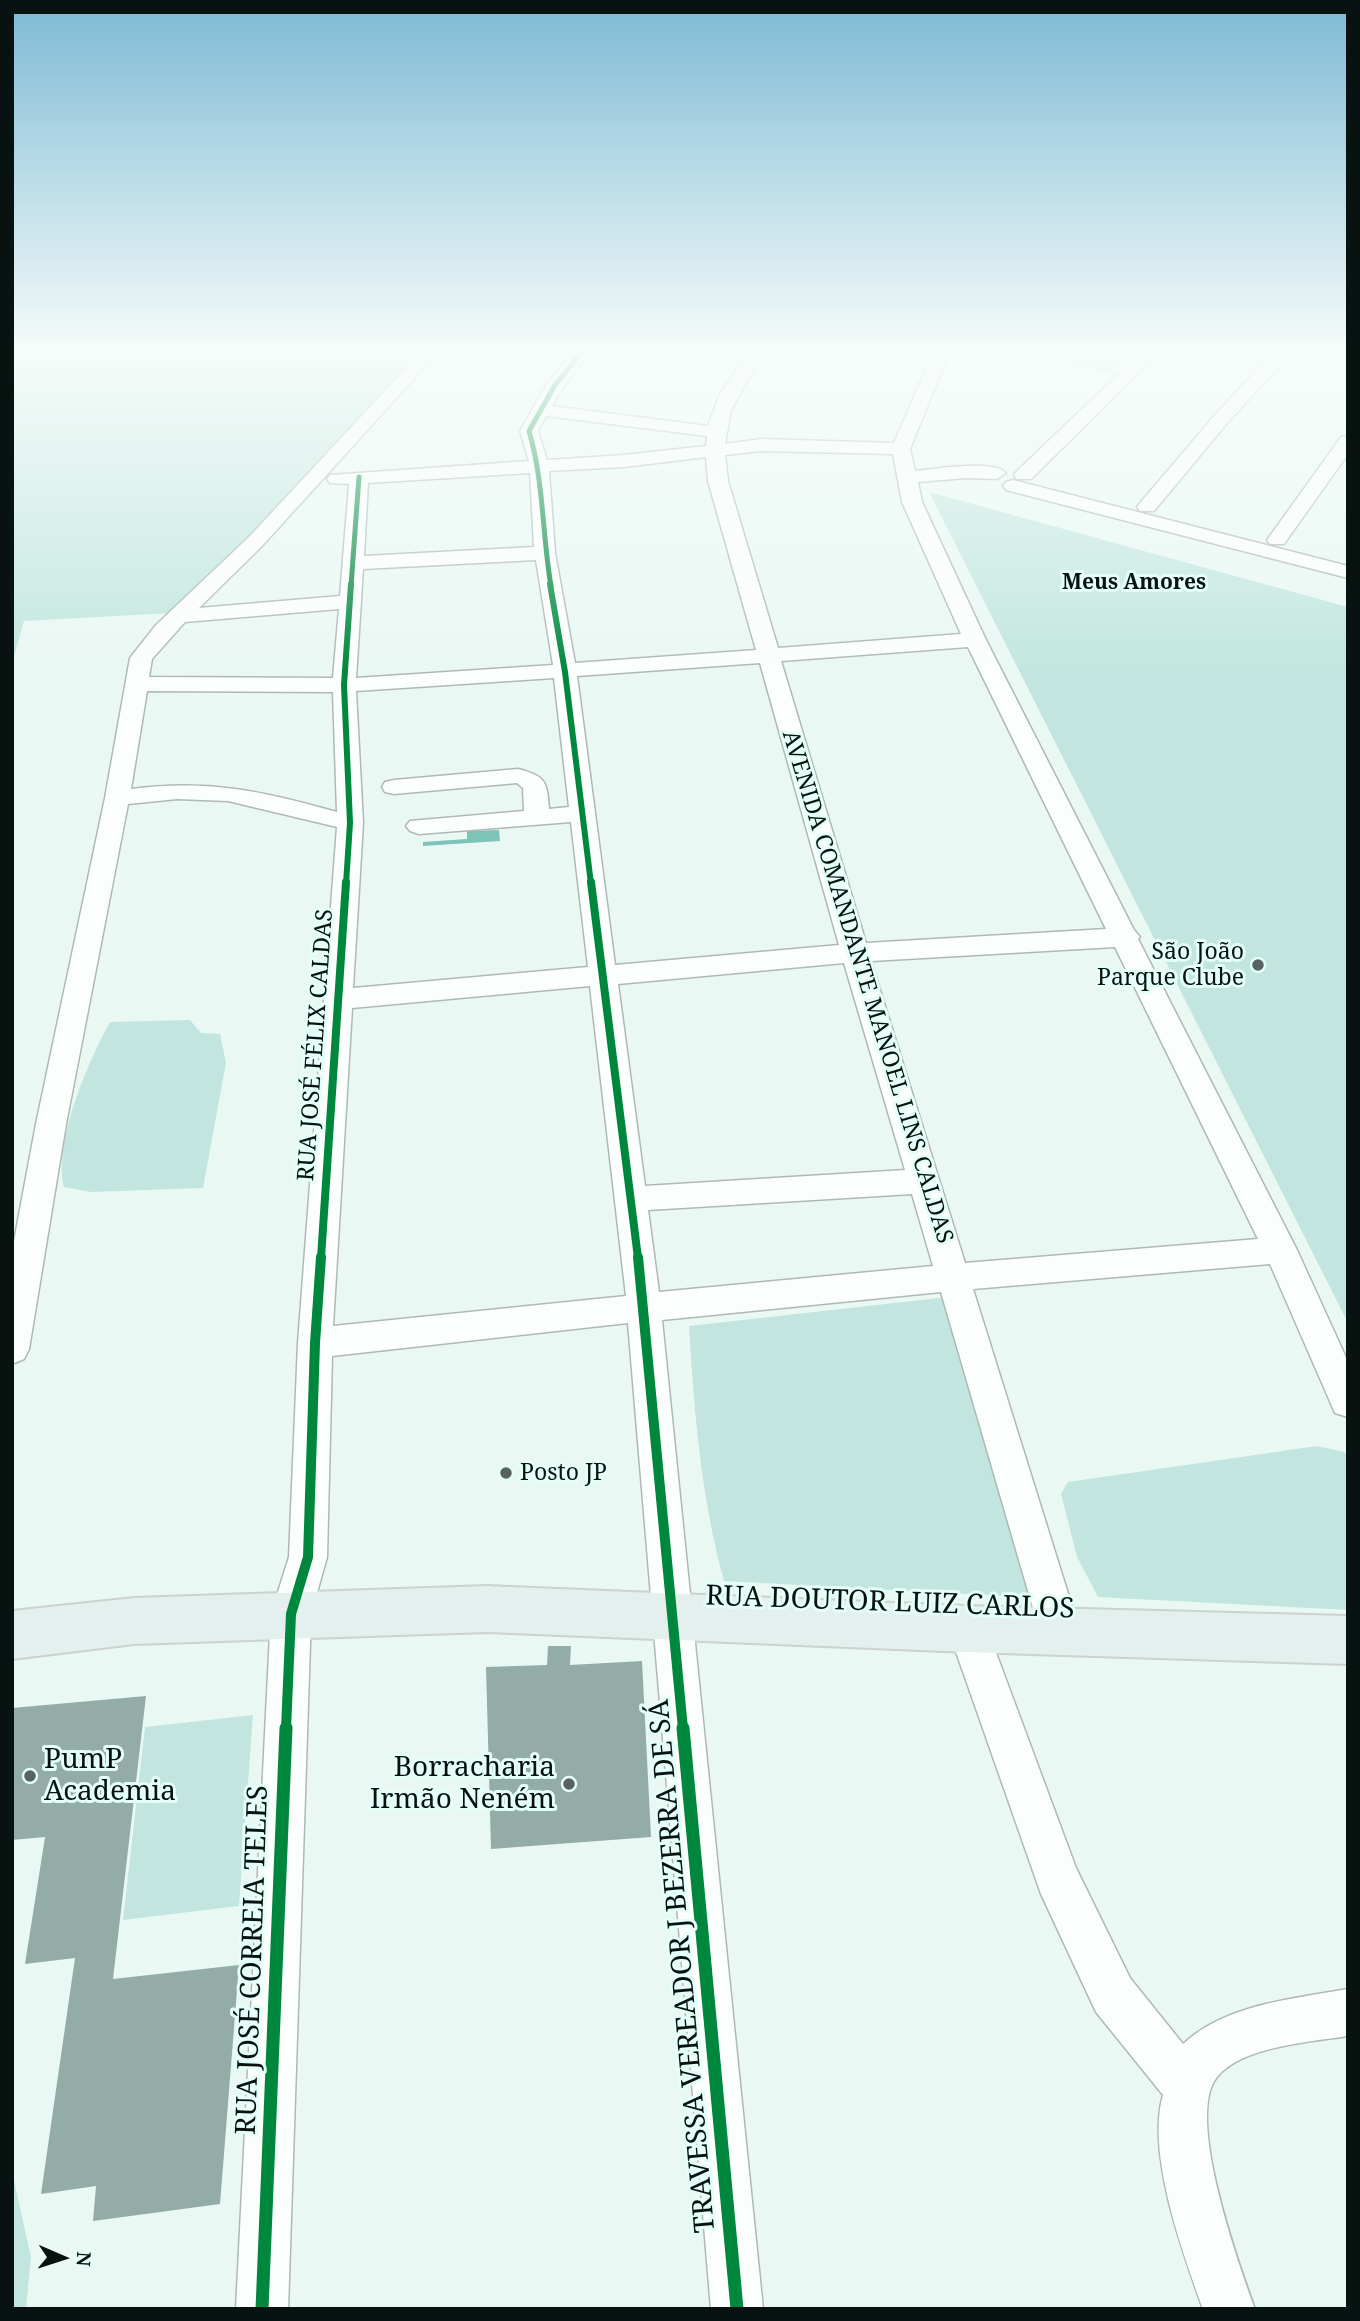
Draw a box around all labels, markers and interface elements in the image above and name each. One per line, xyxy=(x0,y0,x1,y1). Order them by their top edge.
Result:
district label: Meus Amores xyxy=(1062,570,1206,596)
street label: AVENIDA COMANDANTE MANOEL LINS CALDAS xyxy=(776,727,958,1247)
street label: RUA JOSÉ FÉLIX CALDAS xyxy=(293,908,339,1182)
place label: São João Parque Clube xyxy=(1097,938,1244,992)
marker: São João Parque Clube xyxy=(1250,957,1266,973)
place label: Posto JP xyxy=(520,1459,607,1487)
marker: Posto JP xyxy=(498,1465,514,1481)
street label: RUA DOUTOR LUIZ CARLOS xyxy=(705,1580,1075,1626)
street label: TRAVESSA VEREADOR J BEZERRA DE SÁ xyxy=(643,1698,723,2234)
place label: PumP Academia xyxy=(44,1743,176,1809)
place label: Borracharia Irmão Neném xyxy=(370,1751,555,1817)
marker: PumP Academia xyxy=(22,1768,38,1784)
marker: Borracharia Irmão Neném xyxy=(561,1776,577,1792)
street label: RUA JOSÉ CORREIA TELES xyxy=(230,1785,276,2135)
north arrow xyxy=(28,2223,98,2293)
text: N xyxy=(71,2251,97,2267)

